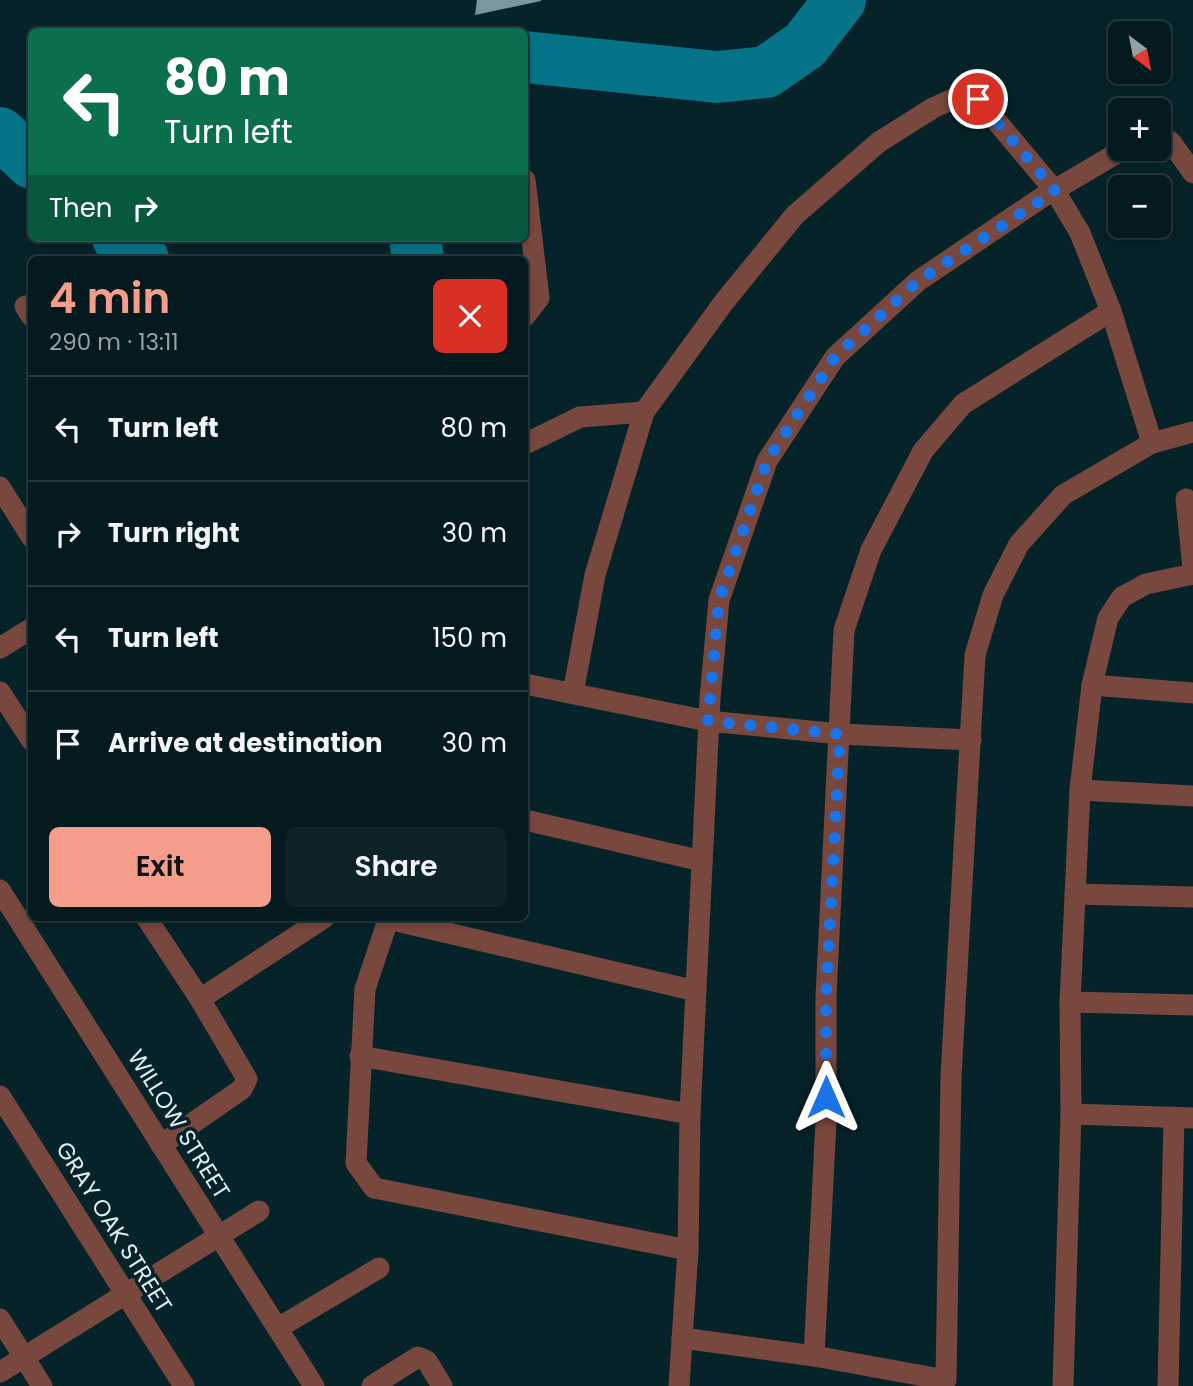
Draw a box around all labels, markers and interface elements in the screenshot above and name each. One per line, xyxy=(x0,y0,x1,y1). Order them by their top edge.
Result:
north arrow xyxy=(1108,21,1171,84)
map controls xyxy=(1108,21,1171,238)
text: 80 m xyxy=(164,44,290,112)
icon: left xyxy=(49,56,140,147)
pin xyxy=(948,69,1008,129)
icon: arrive xyxy=(959,80,997,118)
button: + xyxy=(1108,98,1171,161)
text: Turn left xyxy=(164,109,293,154)
button: − xyxy=(1108,175,1171,238)
icon: right xyxy=(126,189,164,227)
text: Then xyxy=(49,190,112,226)
text: 4 min xyxy=(49,269,170,328)
button: close xyxy=(433,279,507,353)
text: 290 m · 13:11 xyxy=(49,326,179,358)
icon: left xyxy=(49,410,87,448)
text: Turn left xyxy=(108,410,219,446)
text: 80 m xyxy=(441,410,507,446)
icon: right xyxy=(49,515,87,553)
text: Turn right xyxy=(108,515,240,551)
text: 30 m xyxy=(442,515,507,551)
icon: left xyxy=(49,620,87,658)
text: Turn left xyxy=(108,620,219,656)
text: 150 m xyxy=(432,620,507,656)
icon: arrive xyxy=(49,725,87,763)
text: Arrive at destination xyxy=(108,725,383,761)
text: 30 m xyxy=(442,725,507,761)
button: Exit xyxy=(49,827,271,907)
button: Share xyxy=(285,827,507,907)
street label: WILLOW STREET xyxy=(120,1043,238,1205)
position arrow xyxy=(789,1060,863,1134)
street label: GRAY OAK STREET xyxy=(48,1135,180,1319)

